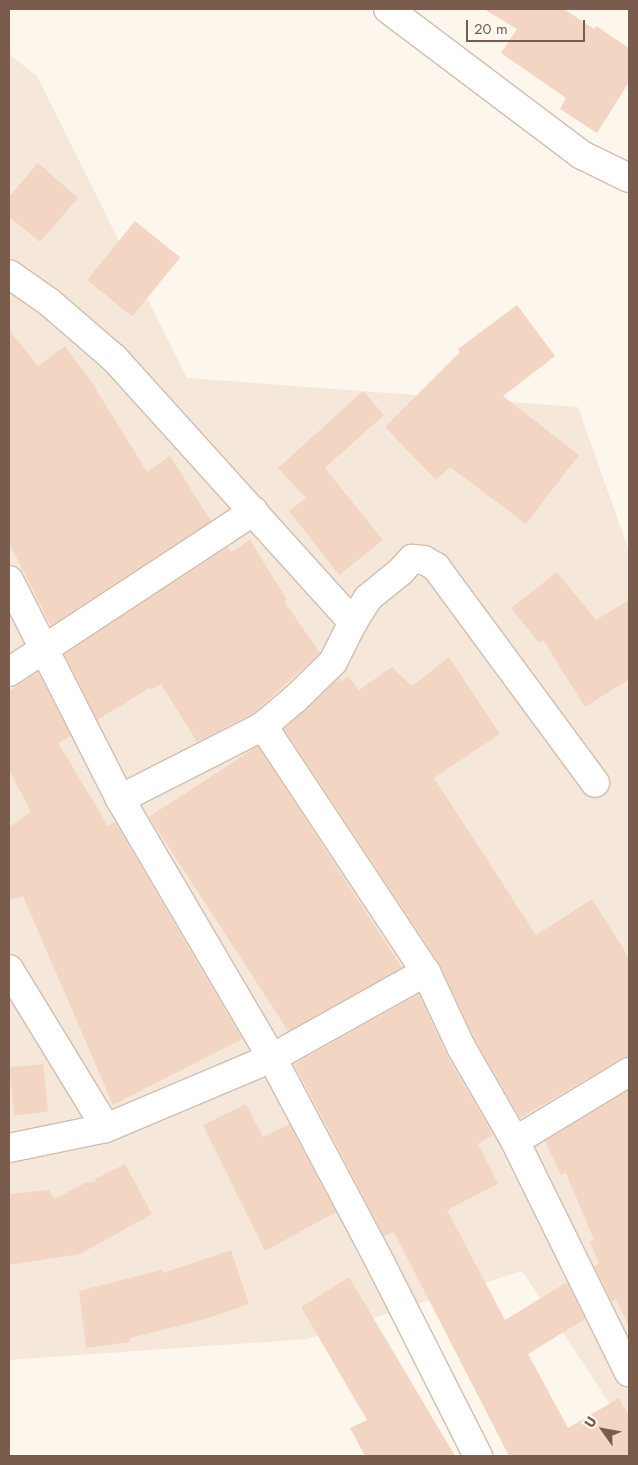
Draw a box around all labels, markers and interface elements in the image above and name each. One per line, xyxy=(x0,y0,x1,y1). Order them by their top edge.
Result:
scale bar xyxy=(468,10,587,42)
text: 20 m xyxy=(474,18,508,40)
north arrow xyxy=(578,1405,628,1455)
text: U xyxy=(579,1413,601,1432)

